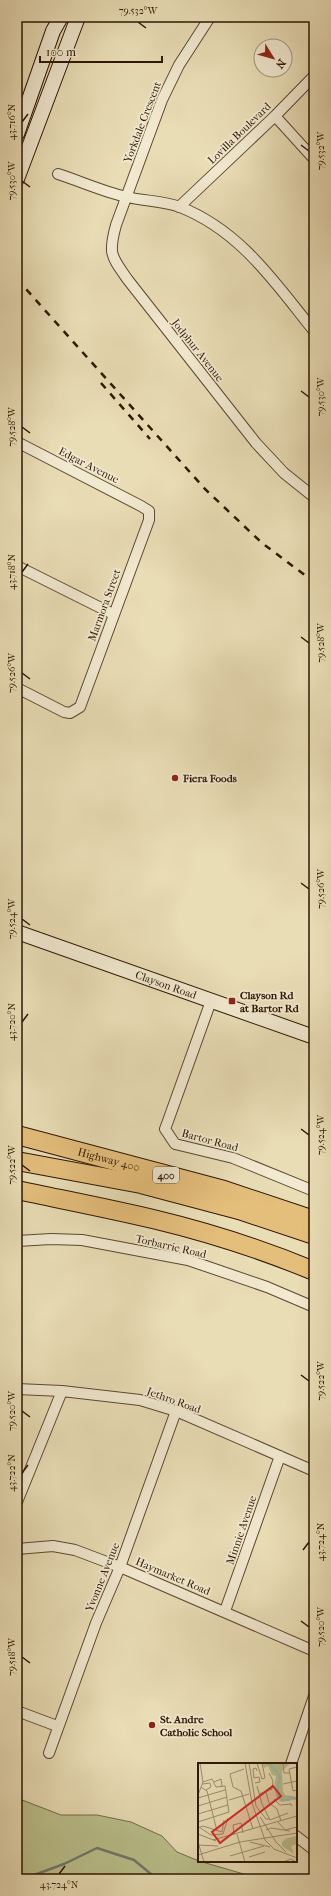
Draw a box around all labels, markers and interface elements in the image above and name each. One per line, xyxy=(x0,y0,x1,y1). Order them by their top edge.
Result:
text: 79.532°W xyxy=(119,5,158,17)
scale bar xyxy=(40,38,162,64)
north arrow xyxy=(253,38,293,78)
text: 100 m xyxy=(46,45,76,59)
text: N xyxy=(272,56,288,71)
street label: Yorkdale Crescent xyxy=(121,80,164,166)
street label: Lovilla Boulevard xyxy=(205,99,274,167)
text: 43.716°N xyxy=(6,103,18,140)
text: 79.532°W xyxy=(315,131,327,170)
text: 79.530°W xyxy=(6,160,18,201)
street label: Jodphur Avenue xyxy=(168,316,227,385)
text: 79.530°W xyxy=(315,376,327,417)
text: 79.528°W xyxy=(6,406,18,447)
street label: Edgar Avenue xyxy=(56,445,122,487)
text: 43.718°N xyxy=(6,554,18,590)
street label: Marmora Street xyxy=(85,567,124,643)
text: 79.528°W xyxy=(315,622,327,663)
text: 79.526°W xyxy=(6,652,18,693)
place label: Fiera Foods xyxy=(182,772,237,785)
marker: Fiera Foods xyxy=(170,773,180,783)
text: 79.526°W xyxy=(315,868,327,909)
text: 79.524°W xyxy=(6,898,18,939)
street label: Clayson Road xyxy=(133,968,199,1002)
place label: Clayson Rd at Bartor Rd xyxy=(240,989,300,1015)
marker: Clayson Rd at Bartor Rd xyxy=(227,996,237,1006)
text: 43.720°N xyxy=(6,1003,18,1041)
text: 79.524°W xyxy=(315,1114,327,1155)
street label: Bartor Road xyxy=(180,1127,241,1155)
text: 79.522°W xyxy=(6,1144,18,1185)
street label: Highway 400 xyxy=(76,1145,141,1174)
road number: 400 xyxy=(153,1167,179,1183)
street label: Torbarrie Road xyxy=(134,1232,209,1261)
text: 79.522°W xyxy=(315,1360,327,1401)
street label: Jethro Road xyxy=(144,1384,204,1417)
text: 79.520°W xyxy=(6,1390,18,1431)
text: 43.722°N xyxy=(6,1454,18,1492)
street label: Minnie Avenue xyxy=(224,1493,260,1567)
text: 43.724°N xyxy=(315,1522,327,1561)
street label: Yvonne Avenue xyxy=(82,1540,122,1615)
street label: Haymarket Road xyxy=(133,1555,213,1598)
text: 79.520°W xyxy=(315,1606,327,1647)
text: 79.518°W xyxy=(6,1637,18,1676)
place label: St. Andre Catholic School xyxy=(160,1713,233,1739)
marker: St. Andre Catholic School xyxy=(147,1720,157,1730)
inset map xyxy=(198,1763,297,1862)
text: 43.724°N xyxy=(40,1879,79,1891)

